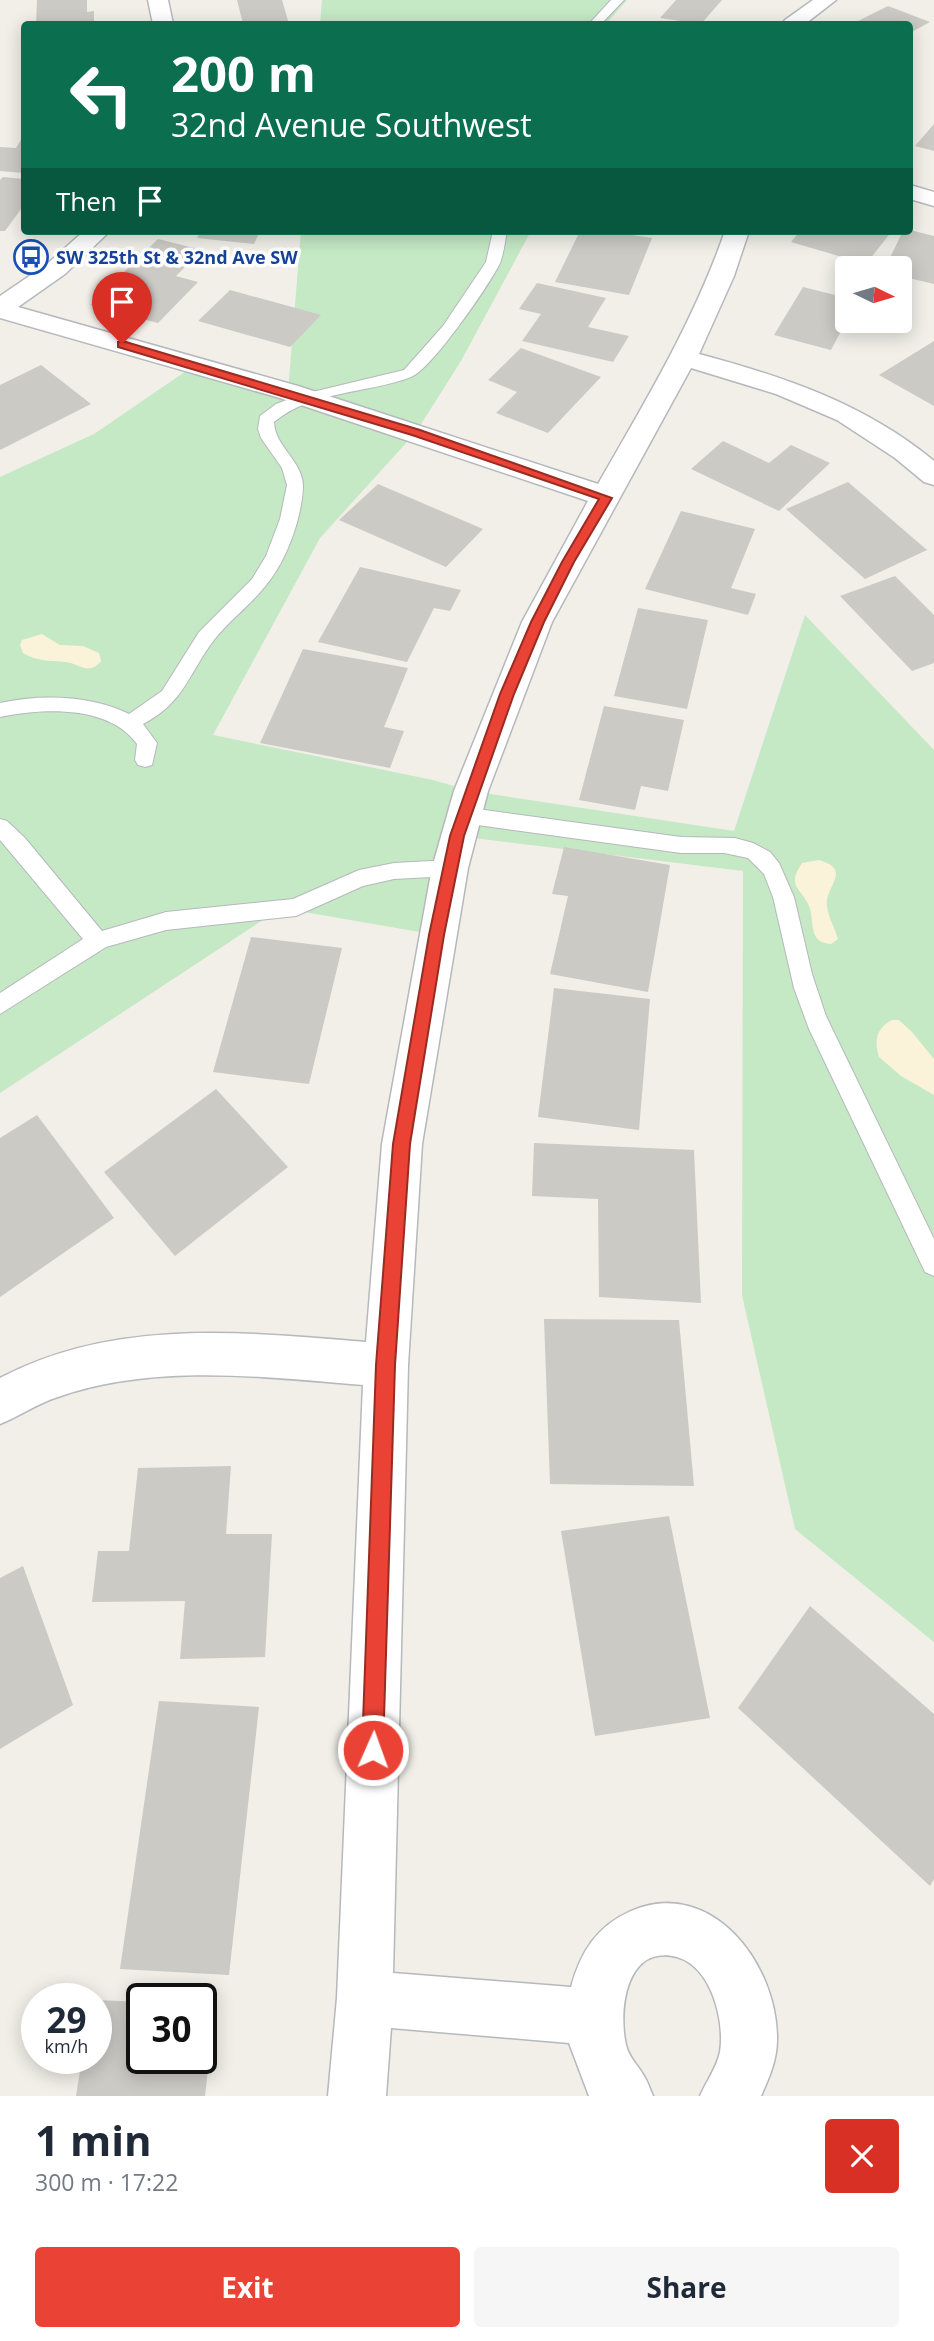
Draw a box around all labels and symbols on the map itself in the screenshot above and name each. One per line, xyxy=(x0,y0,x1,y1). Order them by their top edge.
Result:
bus stop icon: SW 325th St & 32nd Ave SW xyxy=(12,238,50,276)
place label: SW 325th St & 32nd Ave SW xyxy=(56,245,298,269)
north arrow xyxy=(835,256,912,332)
pin xyxy=(92,272,152,344)
position arrow xyxy=(336,1713,410,1787)
speed limit sign: 30 xyxy=(126,1983,217,2074)

